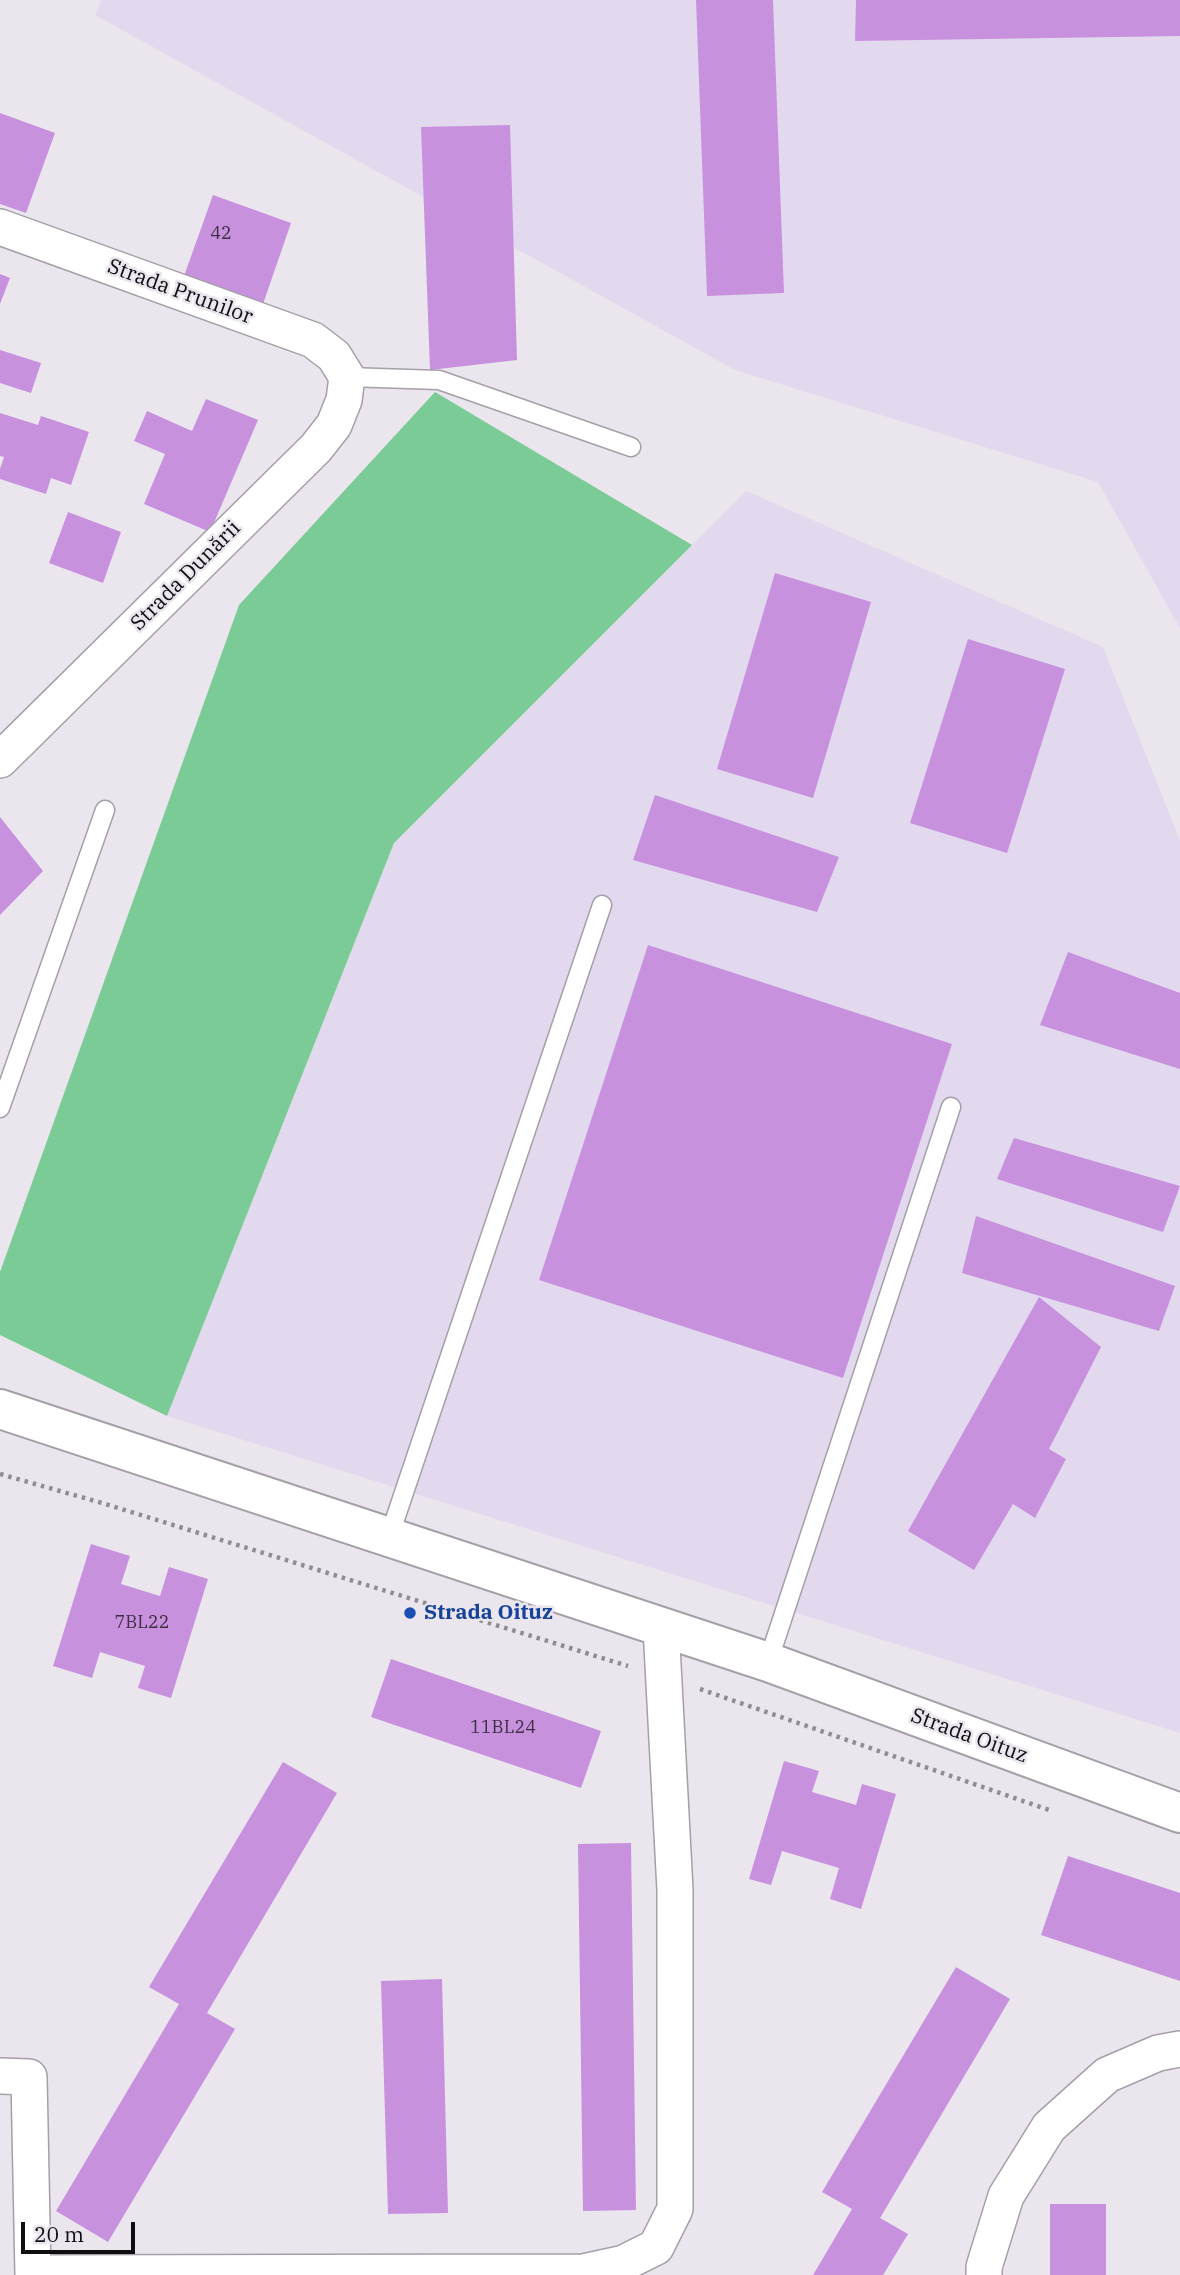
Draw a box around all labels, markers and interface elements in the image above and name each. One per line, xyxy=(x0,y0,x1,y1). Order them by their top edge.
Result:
house number: 42 xyxy=(210,223,232,245)
street label: Strada Prunilor xyxy=(104,254,256,330)
street label: Strada Dunării xyxy=(126,516,246,636)
place label: Strada Oituz xyxy=(424,1600,553,1626)
marker: Strada Oituz xyxy=(402,1605,418,1621)
house number: 7BL22 xyxy=(114,1612,170,1634)
street label: Strada Oituz xyxy=(907,1703,1031,1769)
house number: 11BL24 xyxy=(470,1717,536,1739)
scale bar xyxy=(24,2208,138,2252)
text: 20 m xyxy=(34,2220,84,2248)

